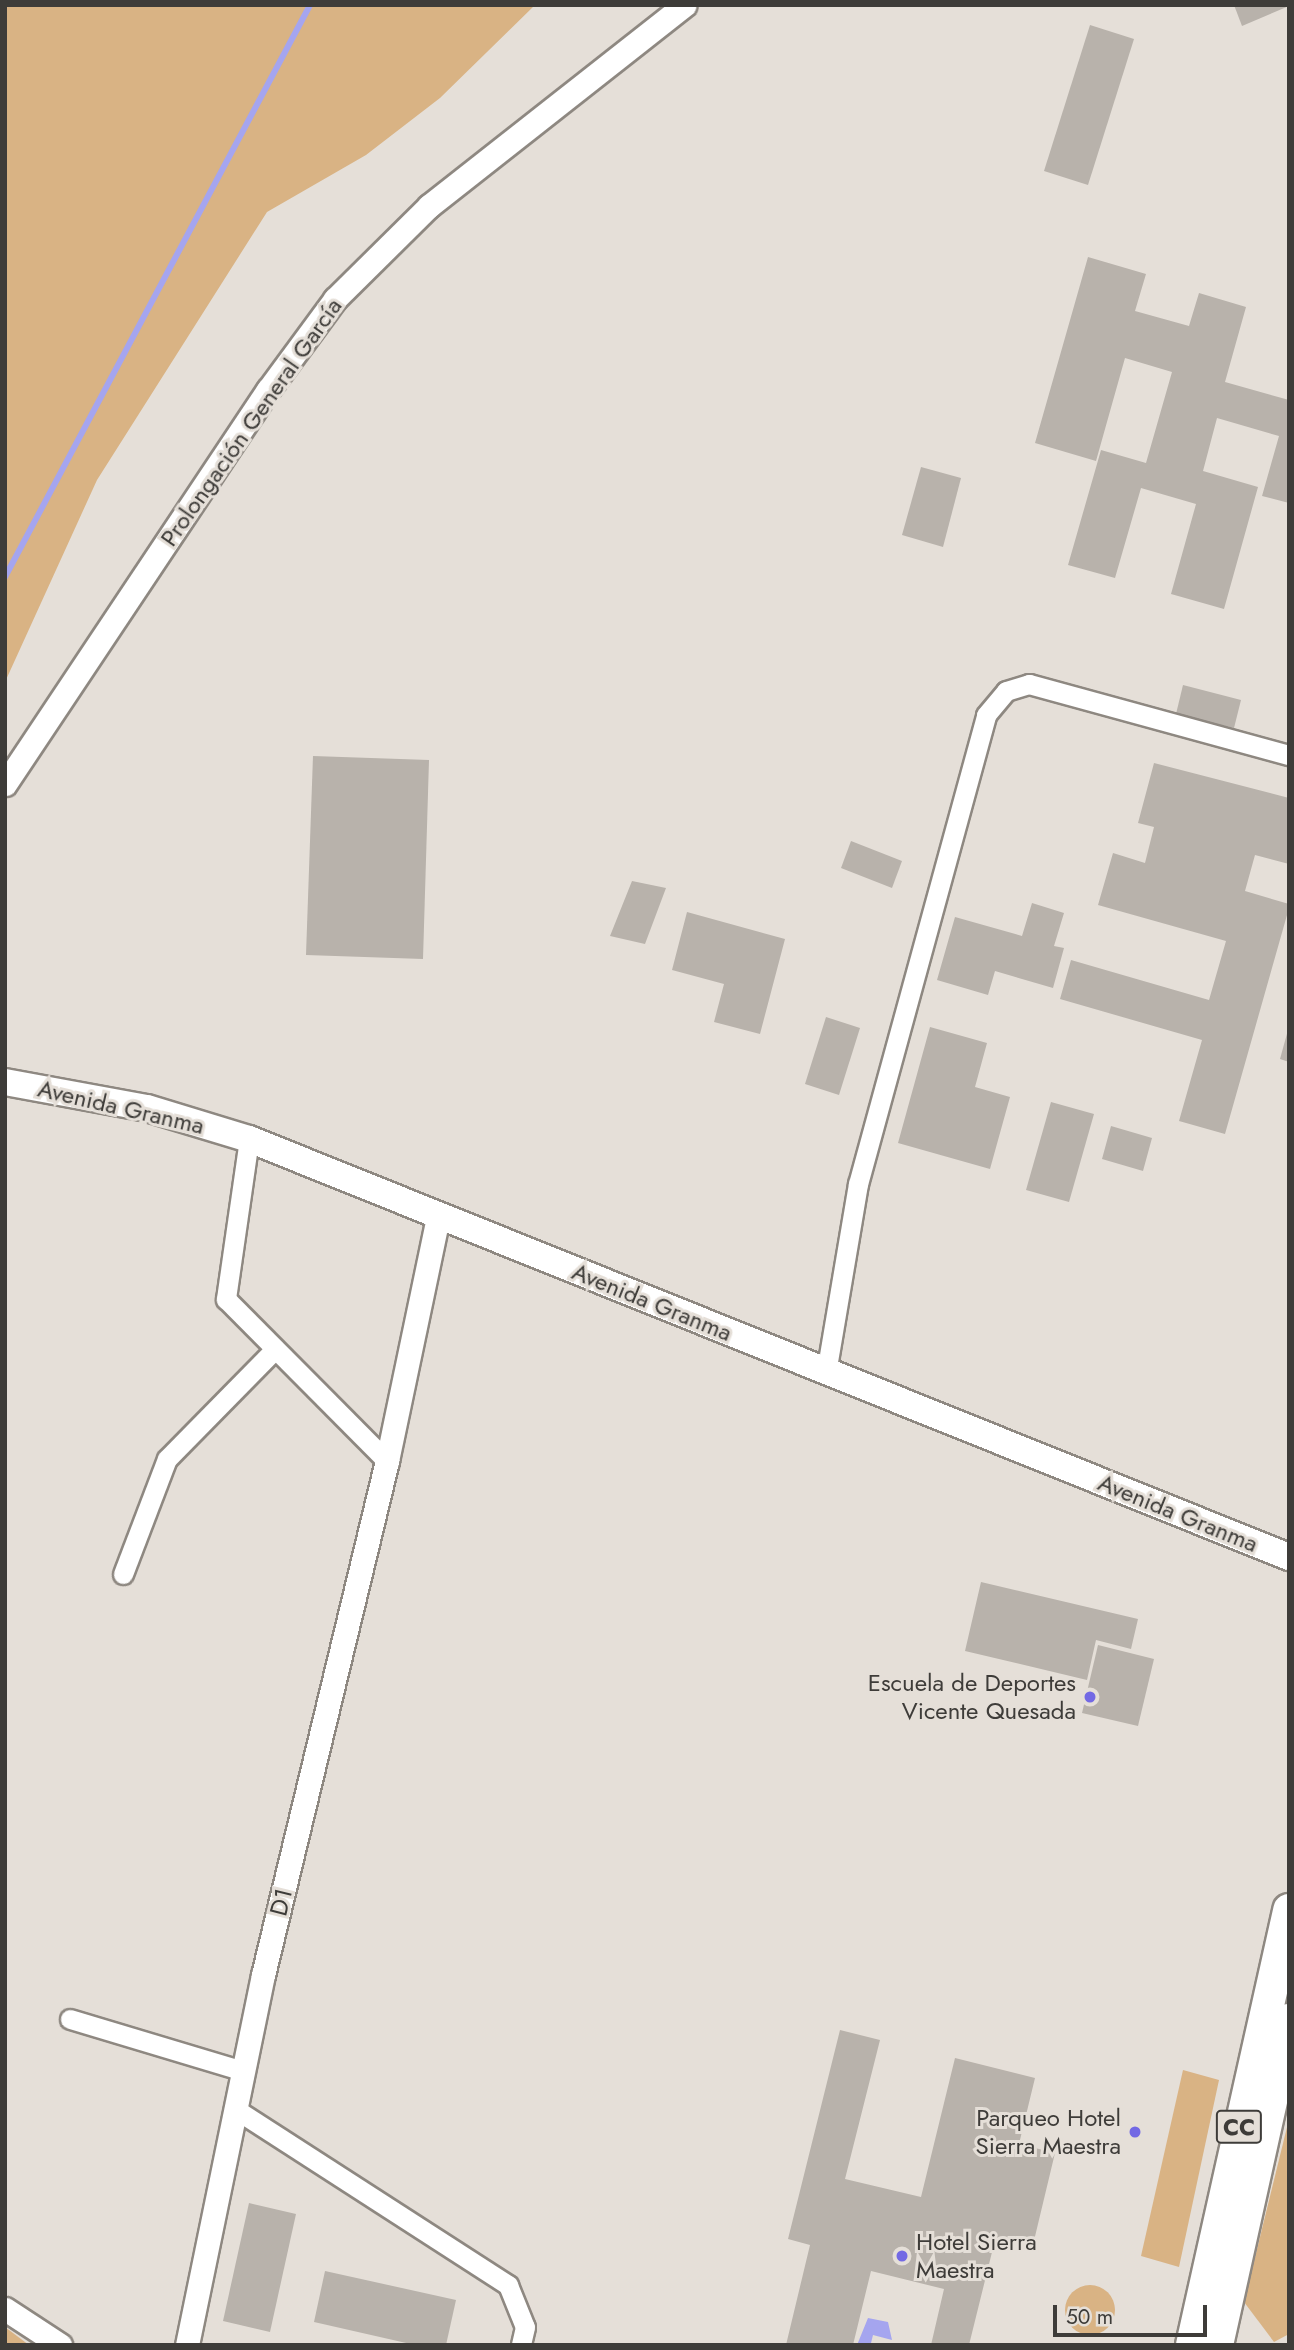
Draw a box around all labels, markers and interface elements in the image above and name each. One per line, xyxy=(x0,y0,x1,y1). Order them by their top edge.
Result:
street label: Prolongación General García xyxy=(154,292,348,552)
street label: Avenida Granma xyxy=(35,1074,207,1140)
street label: Avenida Granma xyxy=(568,1257,736,1347)
street label: Avenida Granma xyxy=(1094,1468,1262,1558)
place label: Escuela de Deportes Vicente Quesada xyxy=(868,1669,1076,1725)
marker: Escuela de Deportes Vicente Quesada xyxy=(1082,1689,1098,1705)
street label: D1 xyxy=(264,1885,298,1919)
place label: Parqueo Hotel Sierra Maestra xyxy=(975,2104,1121,2160)
road number: CC xyxy=(1214,2108,1264,2146)
marker: Parqueo Hotel Sierra Maestra xyxy=(1127,2124,1143,2140)
place label: Hotel Sierra Maestra xyxy=(916,2228,1037,2284)
marker: Hotel Sierra Maestra xyxy=(894,2248,910,2264)
scale bar xyxy=(1056,2290,1210,2334)
text: 50 m xyxy=(1066,2302,1113,2332)

